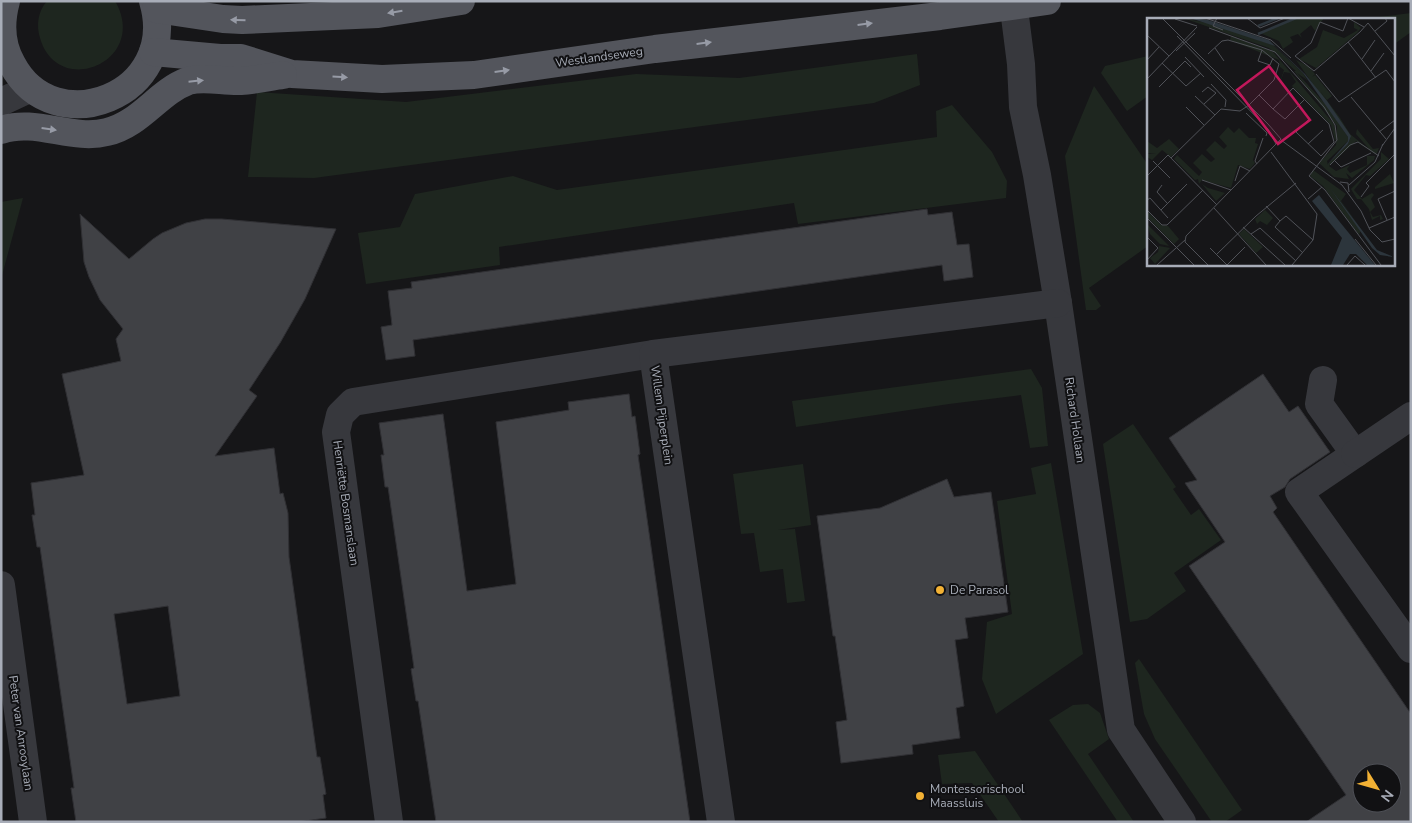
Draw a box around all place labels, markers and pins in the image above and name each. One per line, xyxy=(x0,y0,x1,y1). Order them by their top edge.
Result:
place label: De Parasol xyxy=(950,582,1009,598)
marker: De Parasol xyxy=(934,584,946,596)
place label: Montessorischool Maassluis xyxy=(930,781,1025,811)
marker: Montessorischool Maassluis xyxy=(914,790,926,802)

